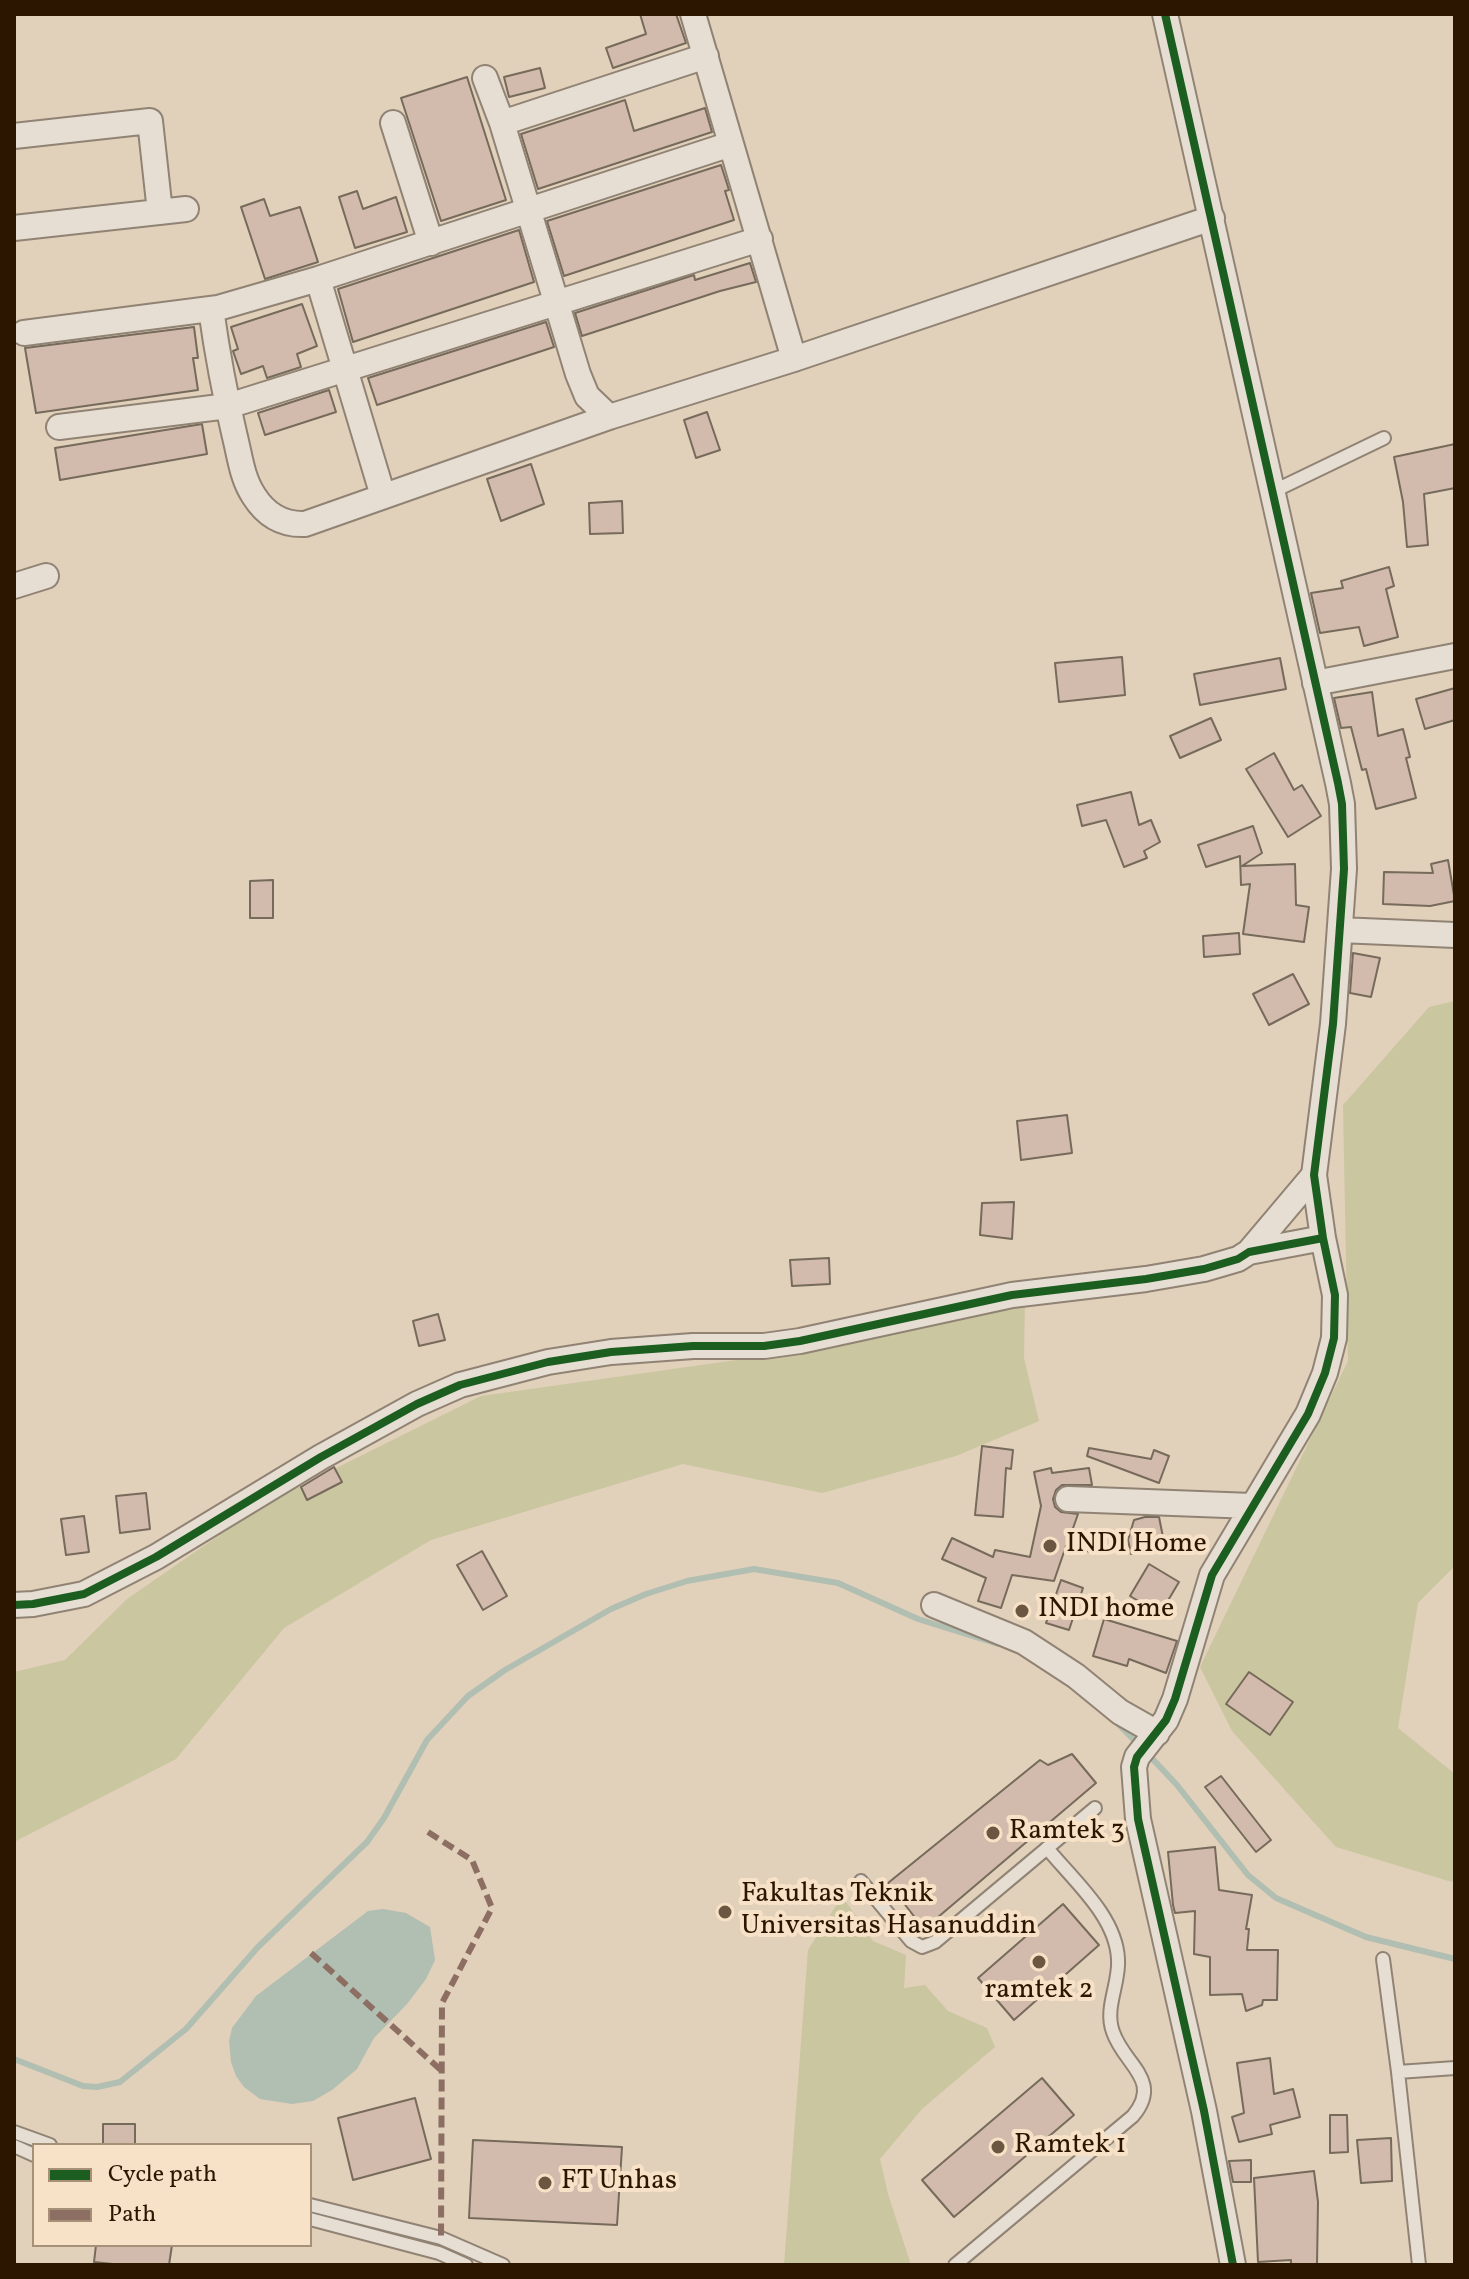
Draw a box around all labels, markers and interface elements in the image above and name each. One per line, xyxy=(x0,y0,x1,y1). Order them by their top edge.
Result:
place label: INDI Home xyxy=(1066,1529,1207,1563)
marker: INDI Home xyxy=(1041,1537,1059,1555)
place label: INDI home xyxy=(1038,1594,1174,1628)
marker: INDI home xyxy=(1013,1602,1031,1620)
place label: Ramtek 3 xyxy=(1009,1816,1125,1850)
marker: Ramtek 3 xyxy=(984,1824,1002,1842)
place label: Fakultas Teknik Universitas Hasanuddin xyxy=(741,1879,1037,1945)
marker: Fakultas Teknik Universitas Hasanuddin xyxy=(716,1903,734,1921)
marker: ramtek 2 xyxy=(1030,1953,1048,1971)
place label: ramtek 2 xyxy=(984,1975,1094,2009)
place label: Ramtek 1 xyxy=(1014,2130,1126,2164)
marker: Ramtek 1 xyxy=(989,2138,1007,2156)
legend xyxy=(32,2143,312,2247)
text: Cycle path xyxy=(108,2158,217,2192)
place label: FT Unhas xyxy=(561,2166,677,2200)
marker: FT Unhas xyxy=(536,2174,554,2192)
text: Path xyxy=(108,2198,156,2232)

